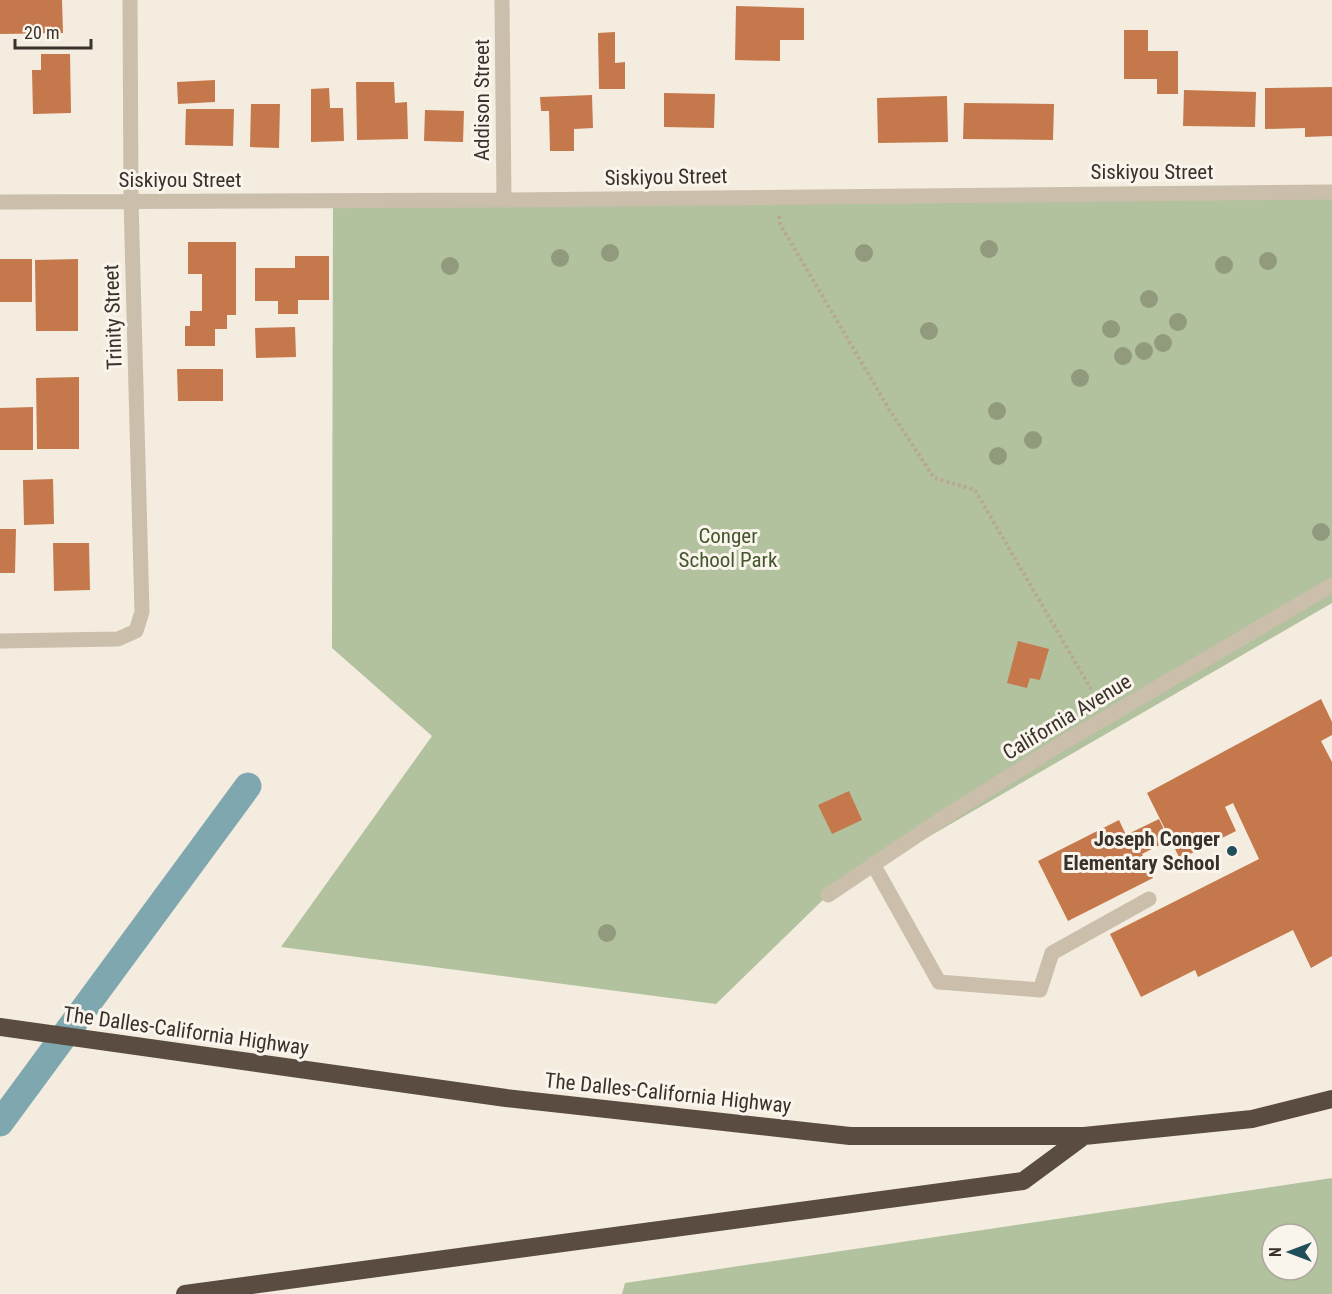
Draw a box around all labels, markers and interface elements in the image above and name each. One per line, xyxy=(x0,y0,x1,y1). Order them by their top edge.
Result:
scale bar xyxy=(15,12,92,50)
text: 20 m xyxy=(24,22,59,43)
street label: Addison Street xyxy=(470,39,494,161)
street label: Siskiyou Street xyxy=(1091,160,1213,184)
street label: Siskiyou Street xyxy=(604,164,728,190)
street label: Siskiyou Street xyxy=(119,168,241,192)
street label: Trinity Street xyxy=(99,264,127,370)
park label: Conger School Park xyxy=(679,524,778,572)
street label: California Avenue xyxy=(998,669,1136,765)
place label: Joseph Conger Elementary School xyxy=(1063,827,1220,875)
marker: Joseph Conger Elementary School xyxy=(1225,844,1239,858)
street label: The Dalles-California Highway xyxy=(62,1002,311,1060)
street label: The Dalles-California Highway xyxy=(544,1068,793,1118)
north arrow xyxy=(1260,1222,1320,1282)
text: N xyxy=(1266,1247,1285,1257)

